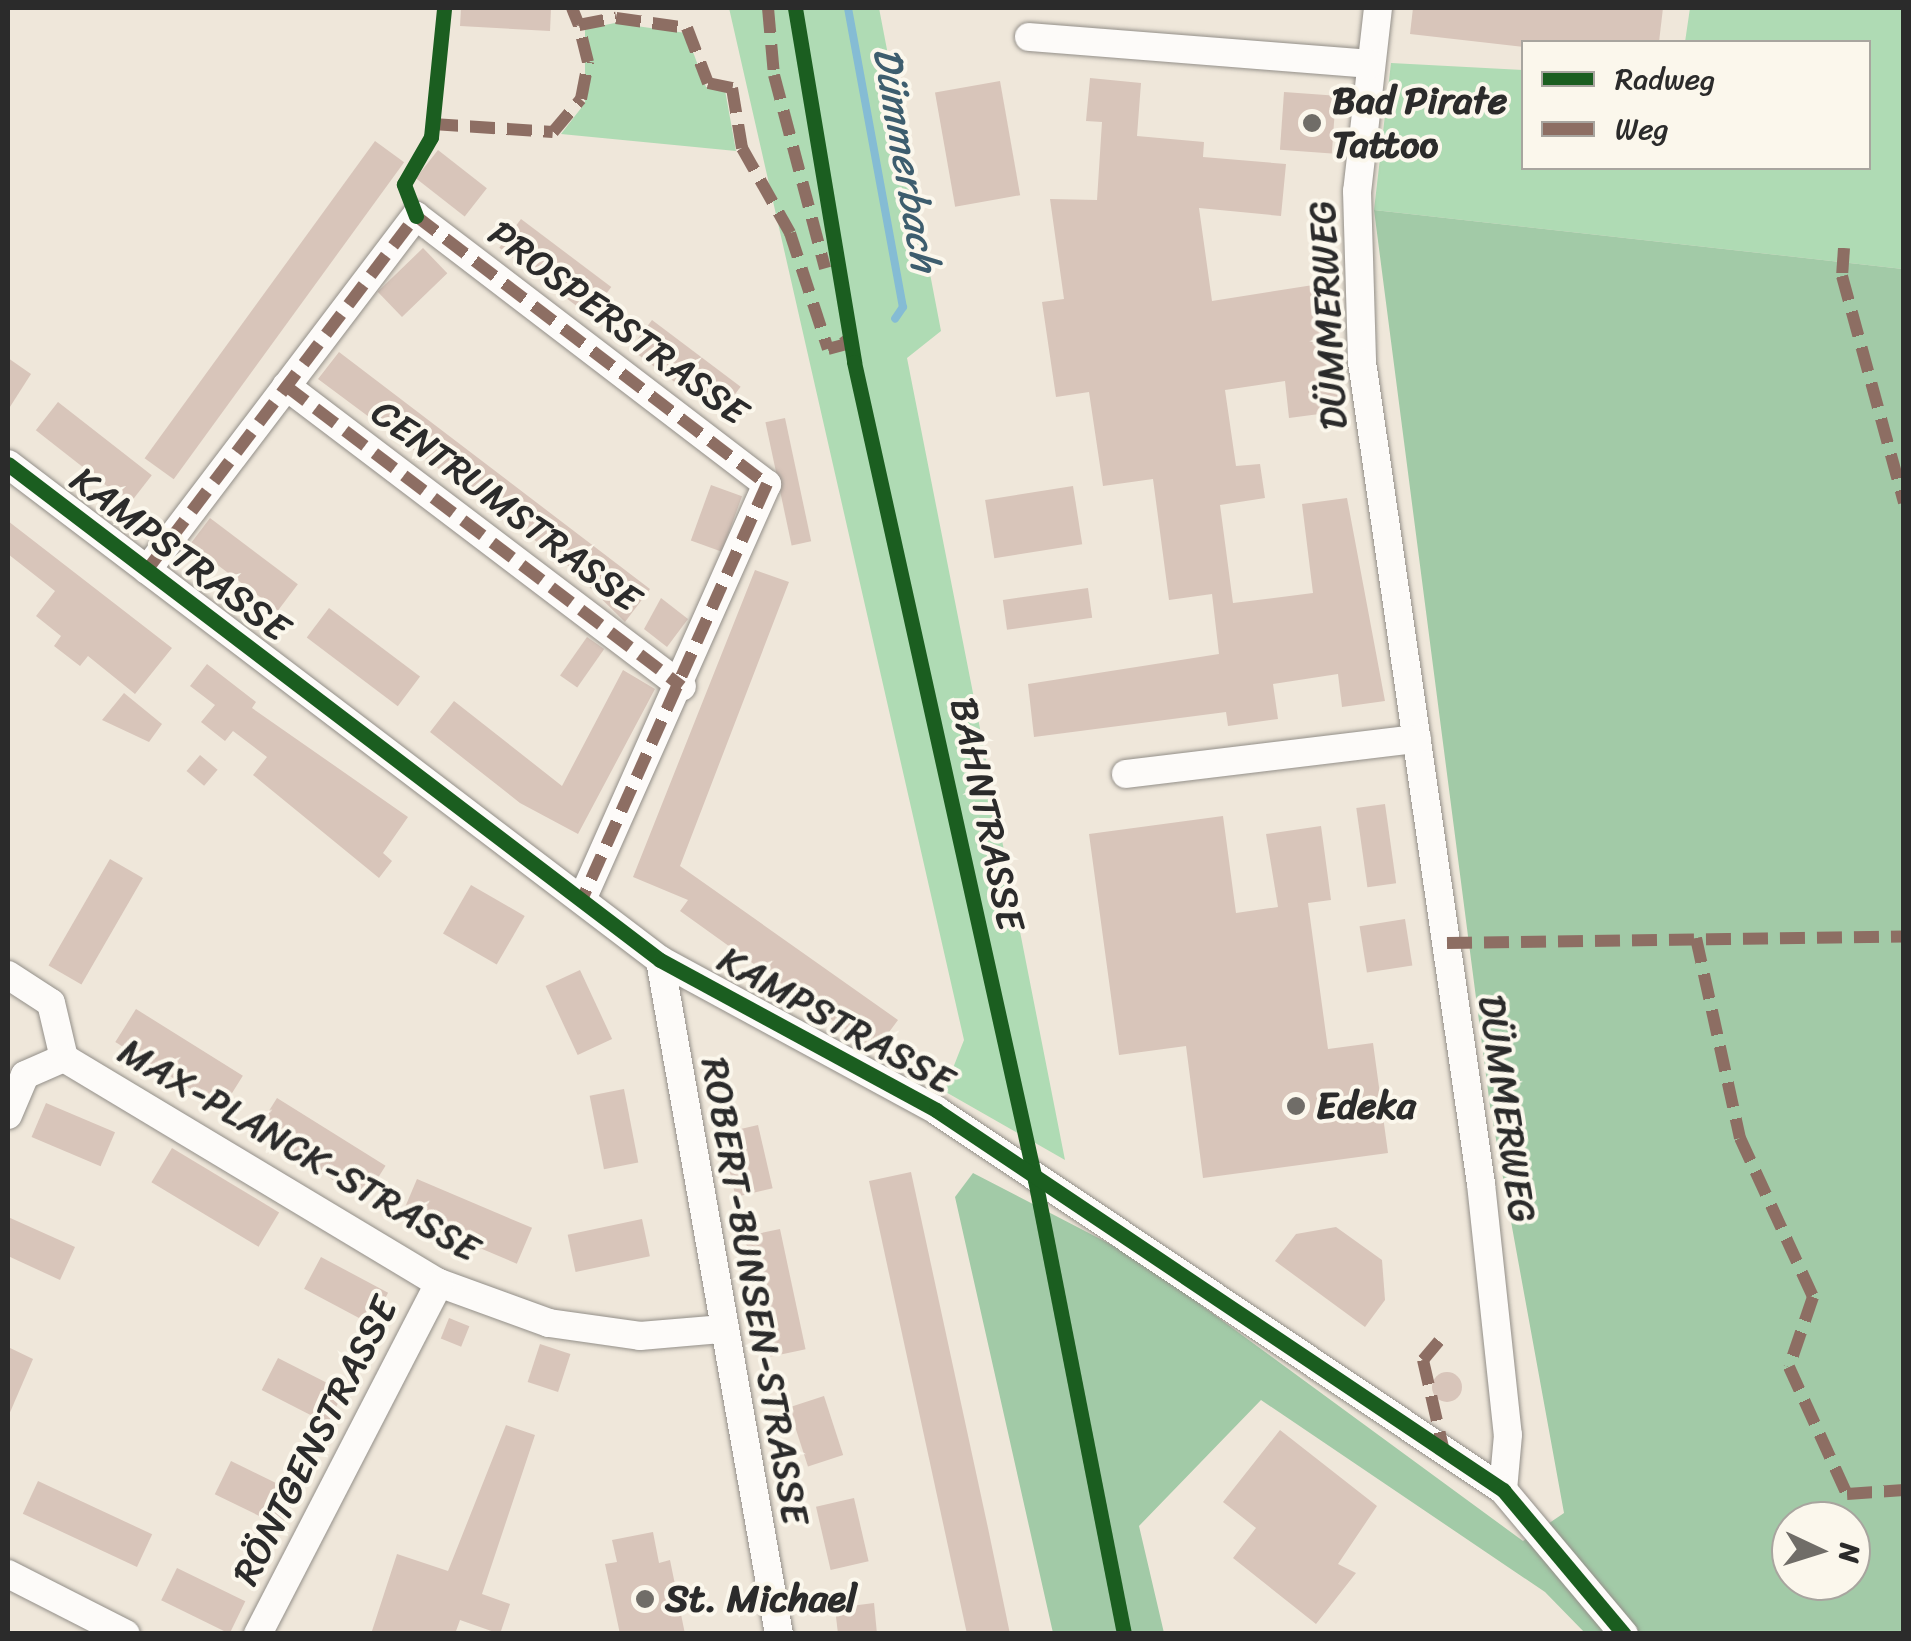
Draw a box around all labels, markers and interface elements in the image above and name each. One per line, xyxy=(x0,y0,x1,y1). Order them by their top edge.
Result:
legend xyxy=(1521,40,1871,170)
water label: Dümmerbach xyxy=(863,43,949,275)
text: Radweg xyxy=(1615,52,1715,106)
place label: Bad Pirate Tattoo xyxy=(1332,78,1508,168)
text: Weg xyxy=(1615,102,1669,156)
marker: Bad Pirate Tattoo xyxy=(1301,112,1323,134)
street label: DÜMMERWEG xyxy=(1299,199,1357,431)
street label: PROSPERSTRASSE xyxy=(479,211,757,435)
street label: CENTRUMSTRASSE xyxy=(362,390,650,622)
street label: KAMPSTRASSE xyxy=(61,457,299,651)
street label: BAHNTRASSE xyxy=(940,694,1034,934)
street label: KAMPSTRASSE xyxy=(710,936,962,1104)
street label: DÜMMERWEG xyxy=(1468,992,1546,1226)
street label: MAX-PLANCK-STRASSE xyxy=(111,1028,487,1272)
street label: ROBERT-BUNSEN-STRASSE xyxy=(691,1054,819,1528)
place label: Edeka xyxy=(1316,1083,1416,1129)
marker: Edeka xyxy=(1285,1095,1307,1117)
street label: RÖNTGENSTRASSE xyxy=(223,1289,407,1593)
north arrow xyxy=(1771,1501,1871,1601)
text: N xyxy=(1824,1542,1875,1564)
place label: St. Michael xyxy=(665,1576,855,1622)
marker: St. Michael xyxy=(634,1588,656,1610)

